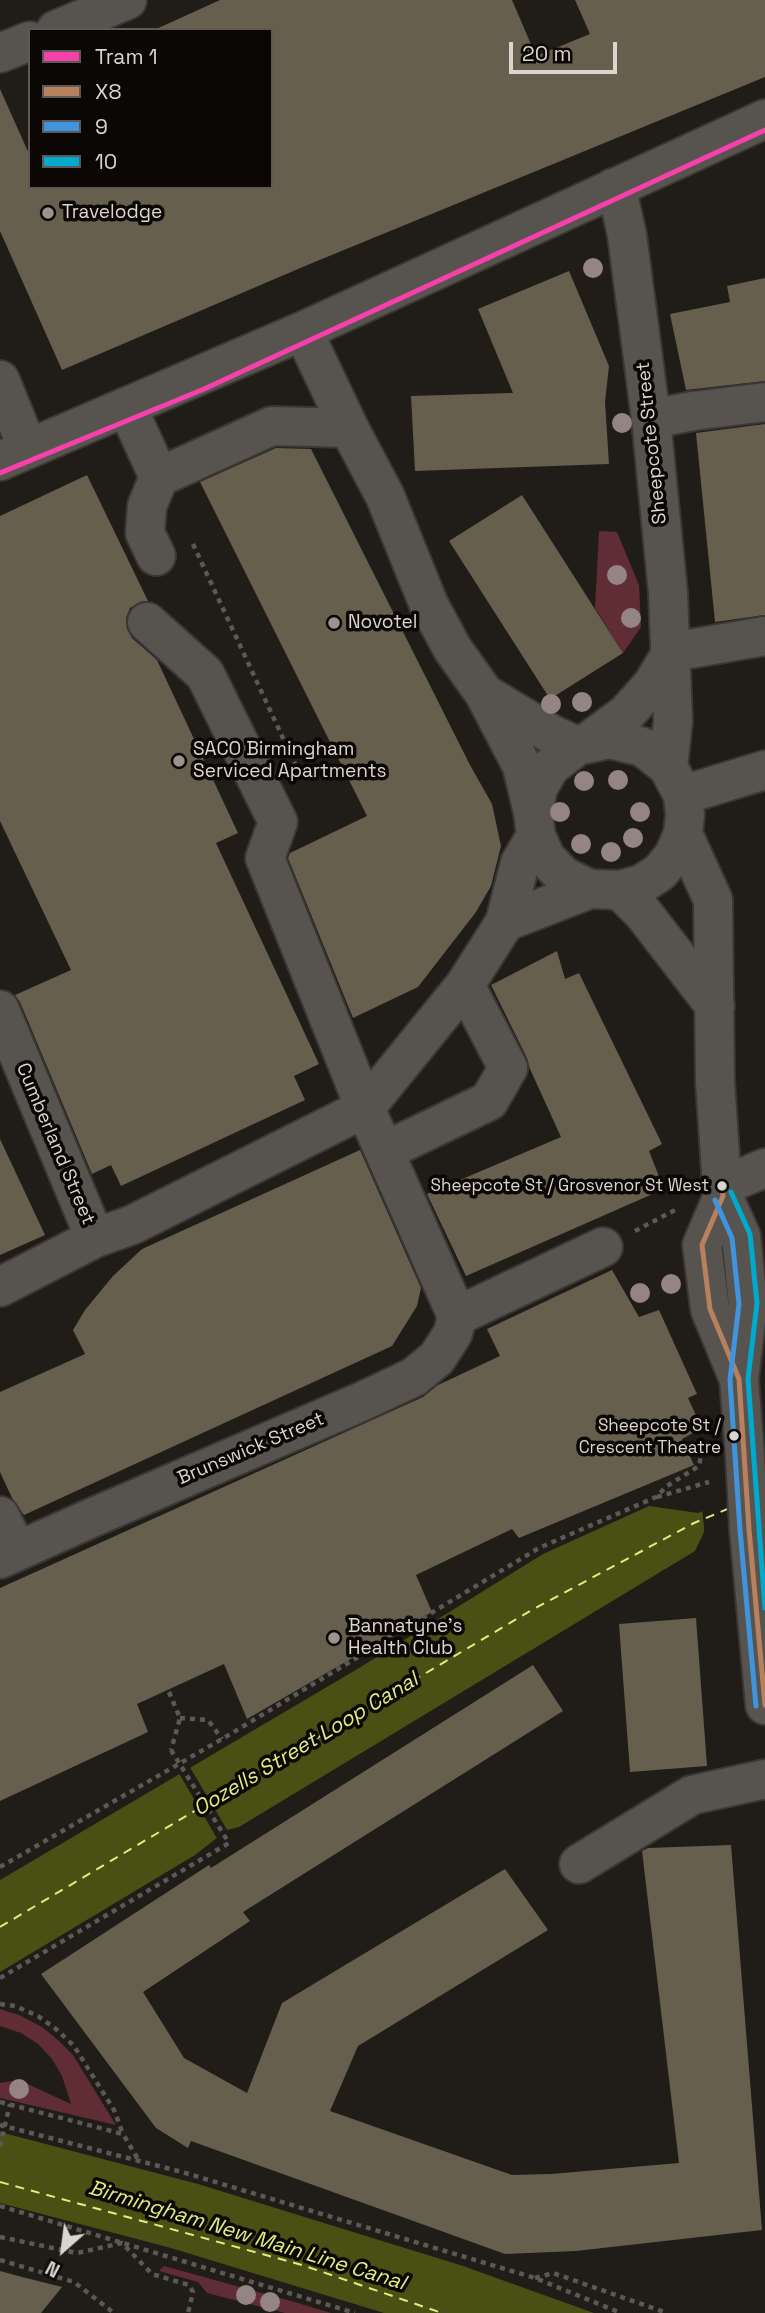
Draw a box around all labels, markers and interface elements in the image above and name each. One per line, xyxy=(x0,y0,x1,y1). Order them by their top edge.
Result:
legend xyxy=(28,28,273,189)
scale bar xyxy=(513,28,622,72)
text: 20 m xyxy=(522,40,572,67)
text: Tram 1 xyxy=(95,43,158,70)
text: X8 xyxy=(95,78,121,105)
text: 9 xyxy=(95,113,108,140)
text: 10 xyxy=(95,148,117,175)
place label: Travelodge xyxy=(62,202,162,224)
marker: Travelodge xyxy=(40,205,56,221)
street label: Sheepcote Street xyxy=(632,361,672,525)
place label: Novotel xyxy=(348,612,417,634)
marker: Novotel xyxy=(326,615,342,631)
place label: SACO Birmingham Serviced Apartments xyxy=(193,739,386,783)
marker: SACO Birmingham Serviced Apartments xyxy=(171,753,187,769)
street label: Cumberland Street xyxy=(11,1060,99,1228)
place label: Sheepcote St / Grosvenor St West xyxy=(431,1176,709,1196)
marker: Sheepcote St / Grosvenor St West xyxy=(715,1179,729,1193)
street label: Brunswick Street xyxy=(174,1408,328,1490)
place label: Sheepcote St / Crescent Theatre xyxy=(579,1416,721,1456)
marker: Sheepcote St / Crescent Theatre xyxy=(727,1429,741,1443)
place label: Bannatyne's Health Club xyxy=(348,1616,462,1660)
marker: Bannatyne's Health Club xyxy=(326,1630,342,1646)
water label: Oozells Street Loop Canal xyxy=(189,1668,423,1822)
water label: Birmingham New Main Line Canal xyxy=(86,2176,408,2296)
north arrow xyxy=(28,2215,98,2285)
text: N xyxy=(41,2255,64,2283)

